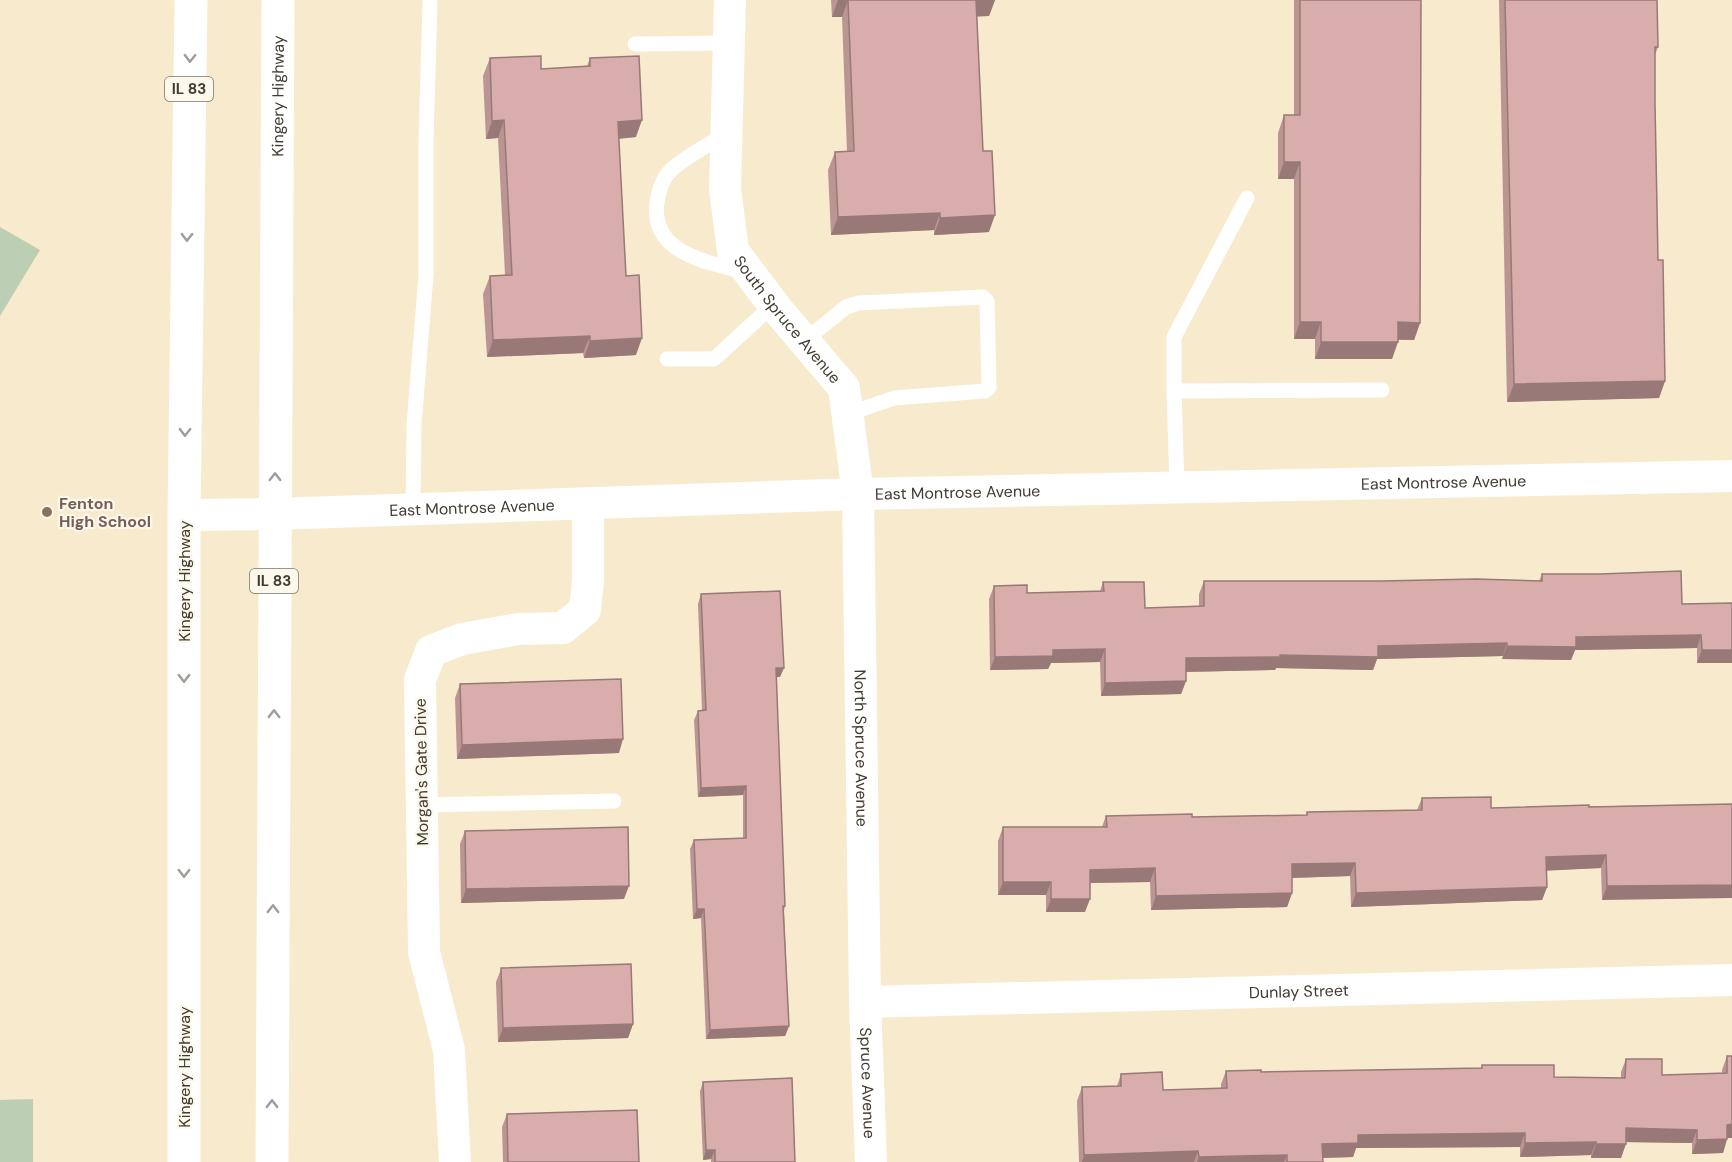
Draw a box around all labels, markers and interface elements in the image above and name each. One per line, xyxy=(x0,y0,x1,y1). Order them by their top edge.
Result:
street label: Kingery Highway xyxy=(267,35,289,157)
one-way arrow xyxy=(184,54,196,63)
road number: IL 83 xyxy=(165,77,213,101)
one-way arrow xyxy=(181,232,194,241)
street label: South Spruce Avenue xyxy=(729,251,845,388)
one-way arrow xyxy=(179,427,191,436)
street label: East Montrose Avenue xyxy=(1361,470,1526,495)
one-way arrow xyxy=(269,472,281,481)
street label: East Montrose Avenue xyxy=(875,480,1041,505)
place label: Fenton High School xyxy=(59,493,151,532)
street label: East Montrose Avenue xyxy=(389,494,555,521)
marker: Fenton High School xyxy=(40,505,54,519)
street label: Kingery Highway xyxy=(174,520,195,642)
road number: IL 83 xyxy=(250,569,298,593)
street label: North Spruce Avenue xyxy=(849,669,873,827)
one-way arrow xyxy=(178,674,190,683)
street label: Morgan's Gate Drive xyxy=(410,698,433,846)
one-way arrow xyxy=(268,709,280,718)
one-way arrow xyxy=(178,869,190,878)
one-way arrow xyxy=(267,904,279,913)
street label: Dunlay Street xyxy=(1249,980,1349,1003)
street label: Kingery Highway xyxy=(174,1006,195,1128)
street label: Spruce Avenue xyxy=(855,1027,880,1139)
one-way arrow xyxy=(266,1099,278,1108)

